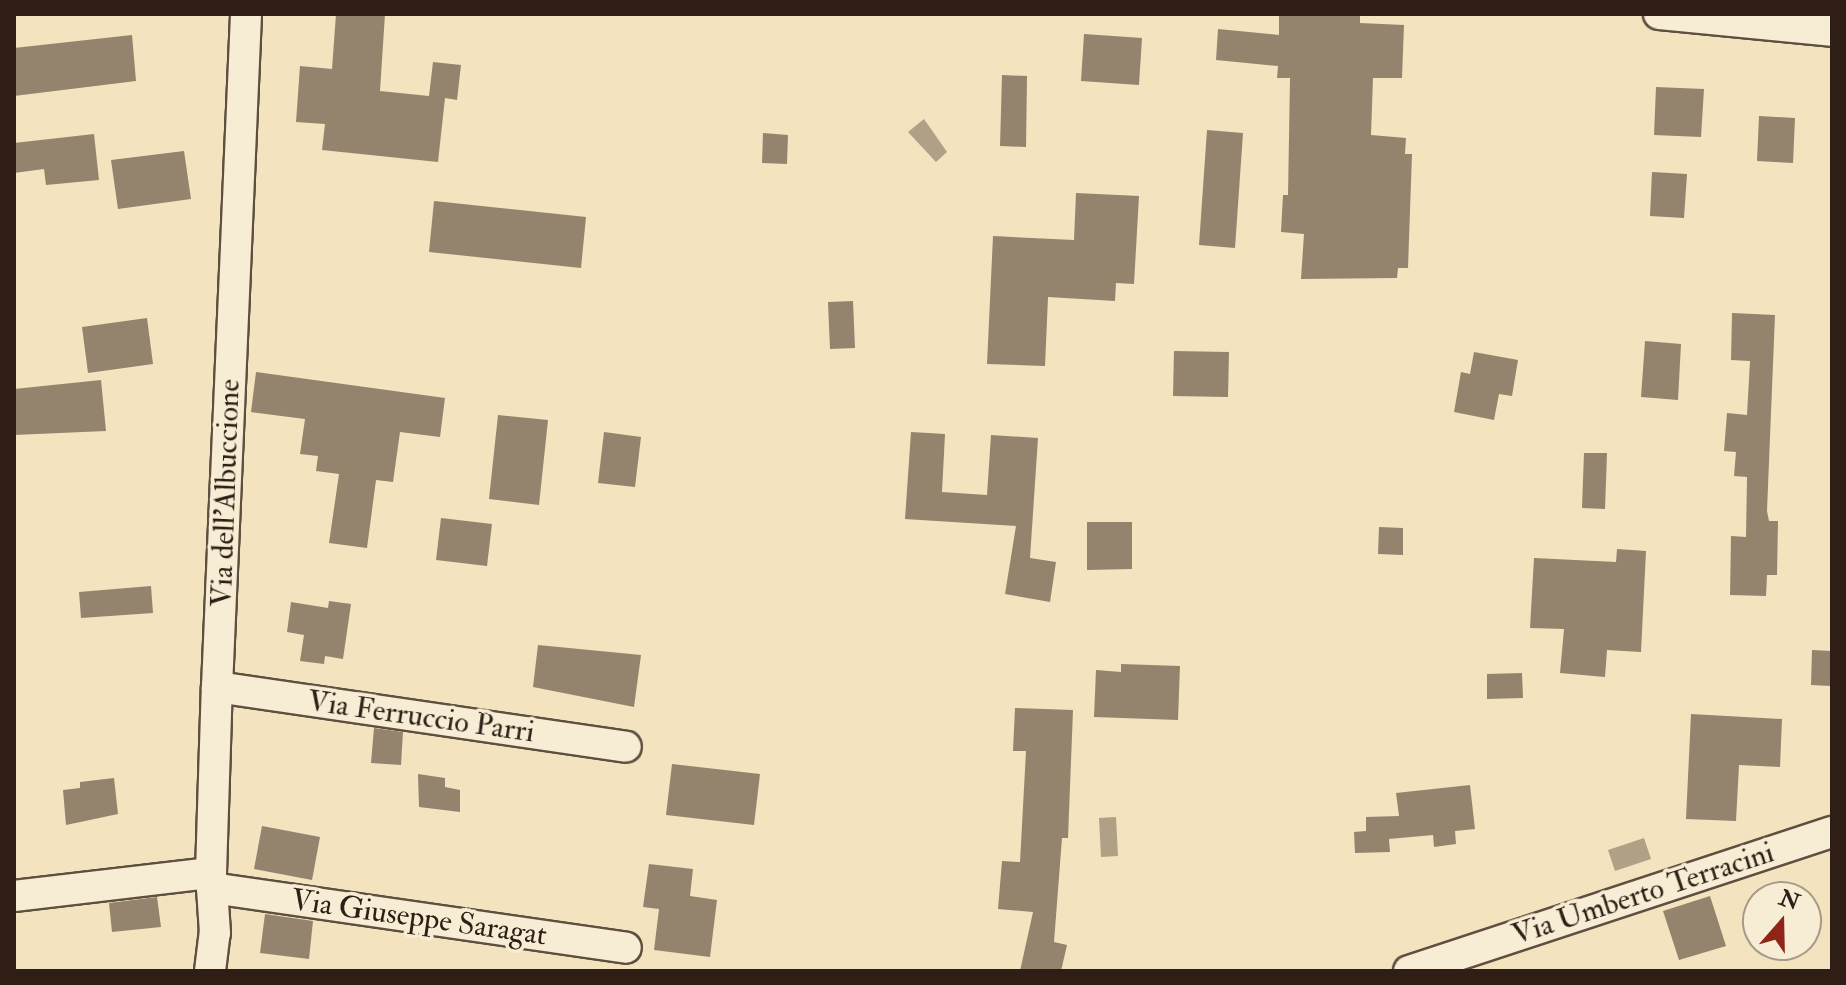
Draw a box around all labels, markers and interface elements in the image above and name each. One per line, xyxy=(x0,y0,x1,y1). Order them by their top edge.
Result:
street label: Via dell'Albuccione xyxy=(204,378,248,608)
street label: Via Ferruccio Parri xyxy=(305,683,537,751)
street label: Via Umberto Terracini xyxy=(1507,835,1779,953)
north arrow xyxy=(1742,881,1822,961)
street label: Via Giuseppe Saragat xyxy=(289,882,549,954)
text: N xyxy=(1775,884,1804,917)

